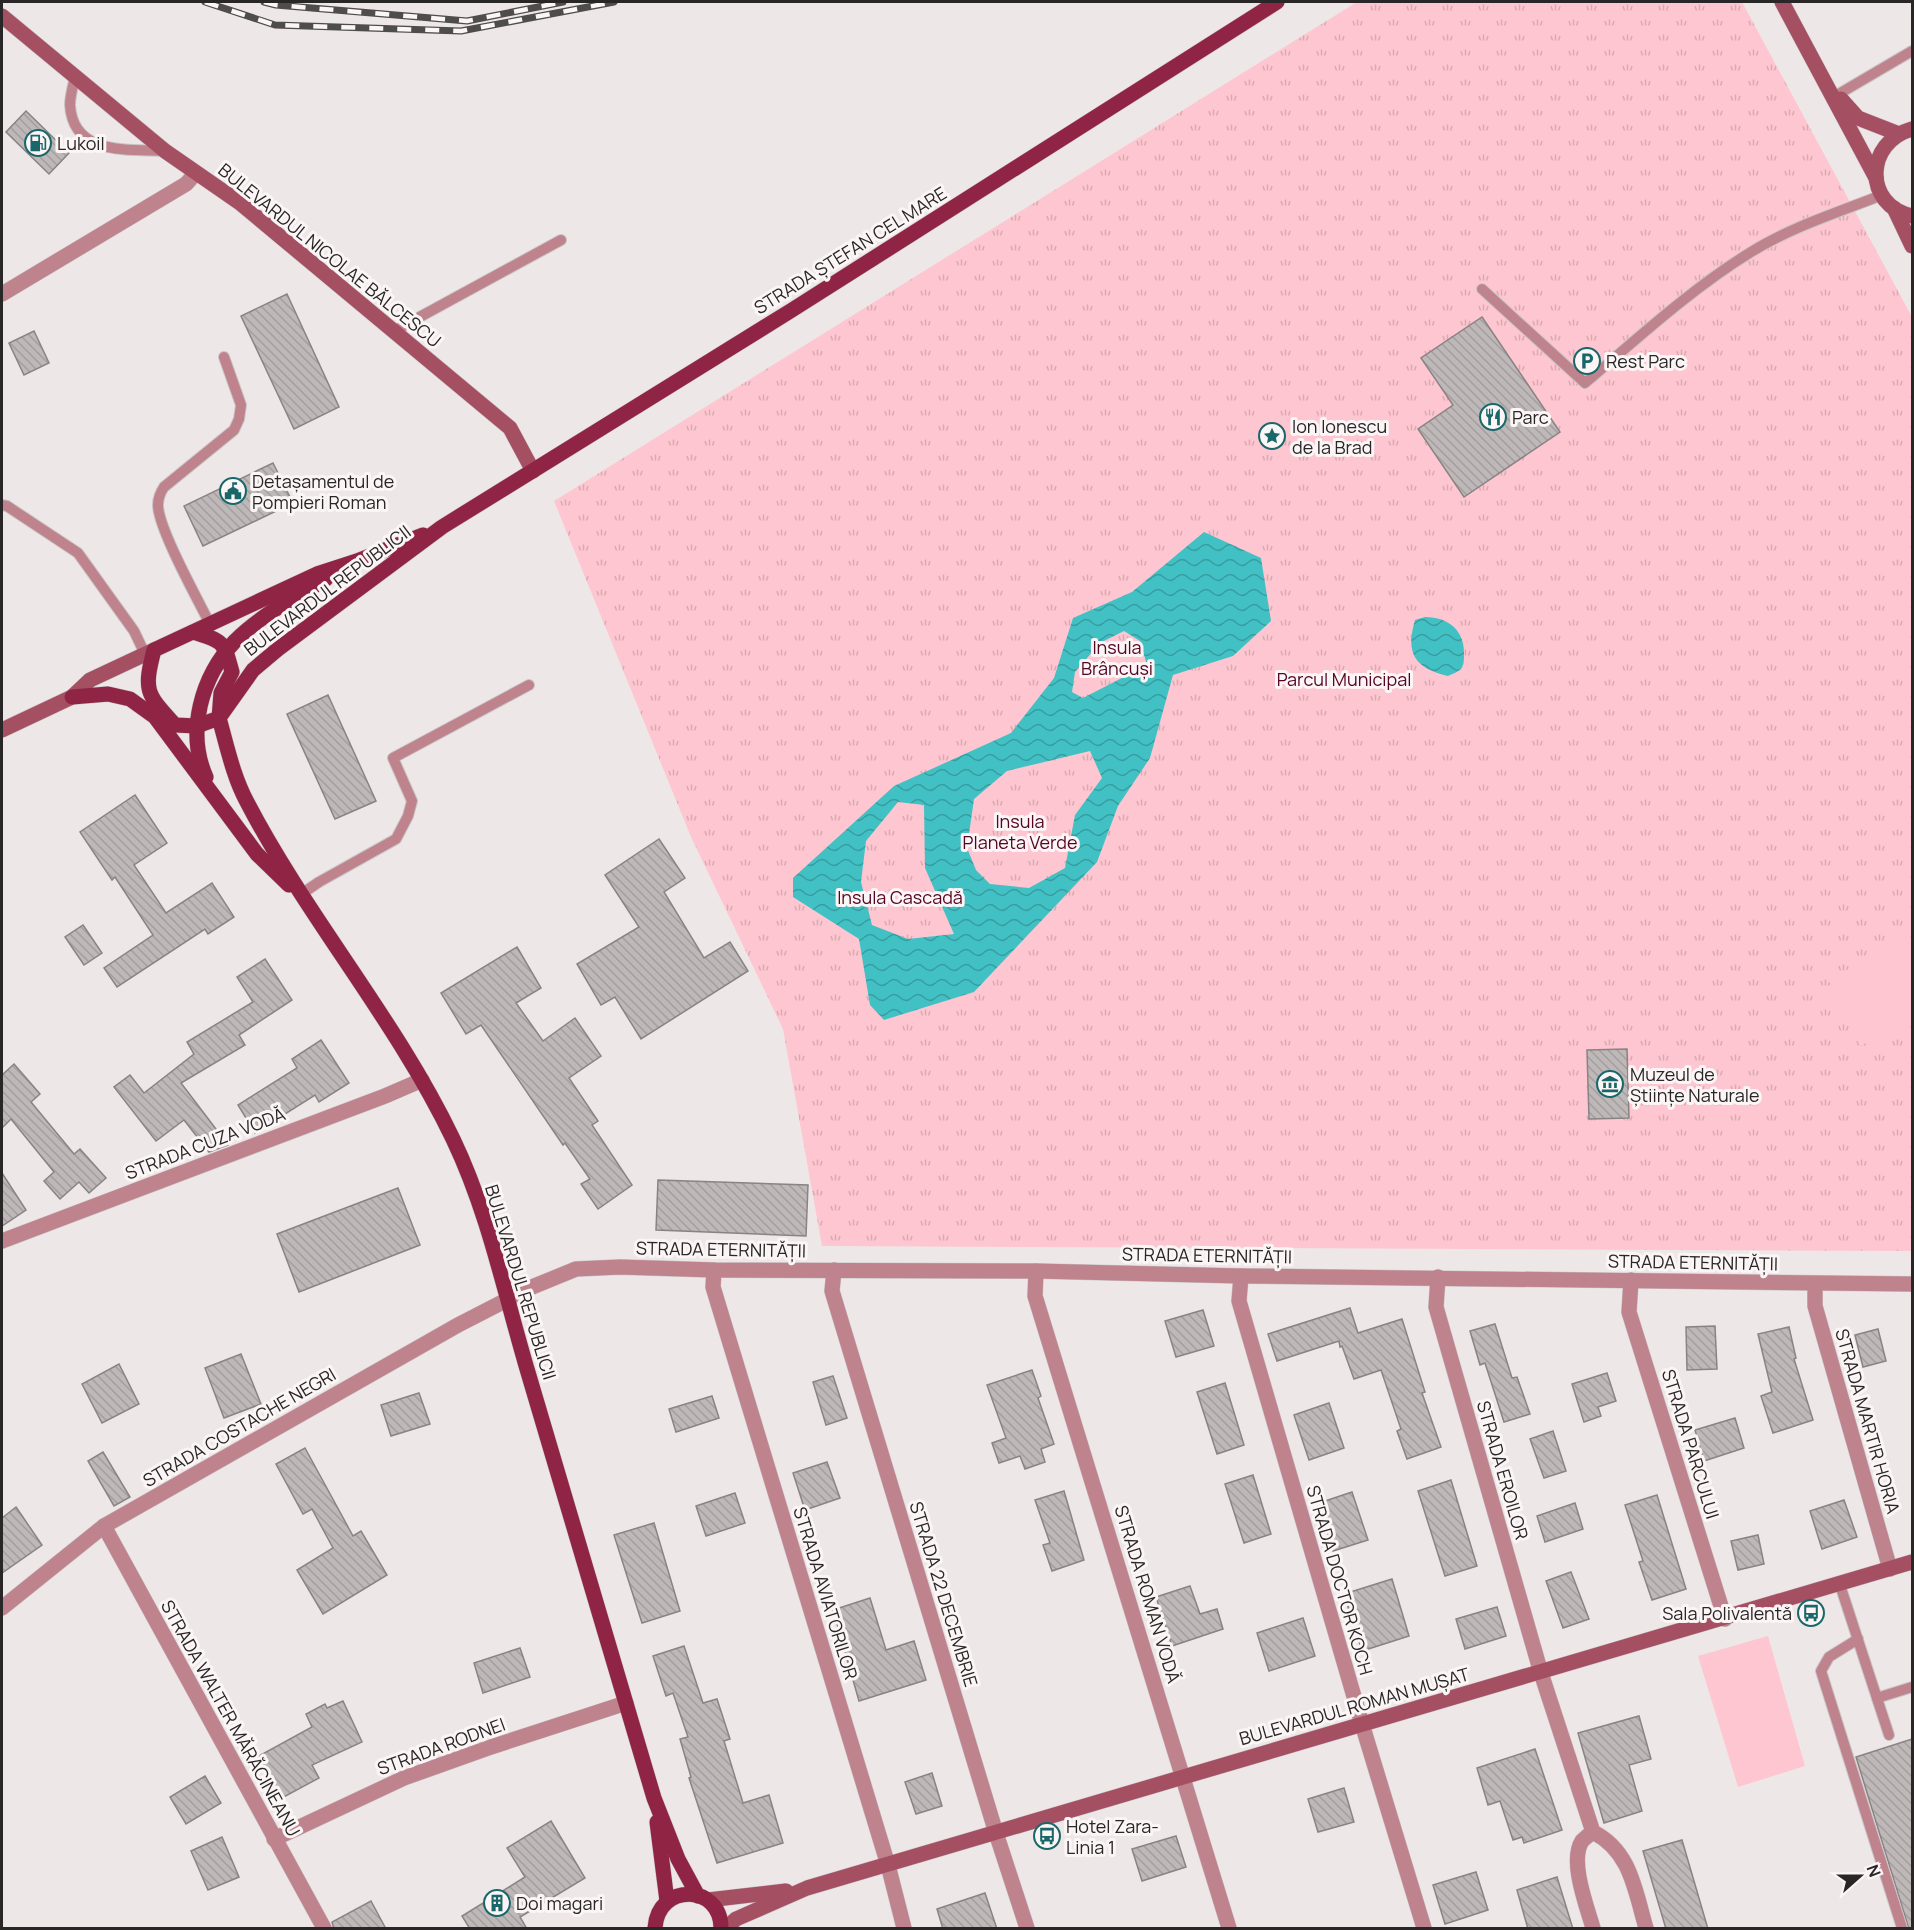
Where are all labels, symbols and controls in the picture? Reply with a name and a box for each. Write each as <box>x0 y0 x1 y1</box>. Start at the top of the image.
fuel station icon: Lukoil <box>23 128 53 158</box>
place label: Lukoil <box>57 131 105 155</box>
street label: BULEVARDUL NICOLAE BĂLCESCU <box>214 158 446 352</box>
street label: STRADA ȘTEFAN CEL MARE <box>749 181 951 319</box>
parking icon: Rest Parc <box>1572 346 1602 376</box>
place label: Rest Parc <box>1606 349 1685 373</box>
restaurant icon: Parc <box>1478 402 1508 432</box>
place label: Parc <box>1512 405 1549 429</box>
place label: Ion Ionescu de la Brad <box>1292 414 1387 459</box>
place icon: Ion Ionescu de la Brad <box>1257 421 1287 451</box>
place label: Detașamentul de Pompieri Roman <box>252 469 394 514</box>
public building icon: Detașamentul de Pompieri Roman <box>218 476 248 506</box>
street label: BULEVARDUL REPUBLICII <box>239 519 415 661</box>
park label: Insula Brâncuși <box>1081 635 1153 680</box>
park label: Parcul Municipal <box>1277 667 1411 691</box>
park label: Insula Planeta Verde <box>963 809 1077 854</box>
park label: Insula Cascadă <box>837 885 963 909</box>
place label: Muzeul de Științe Naturale <box>1630 1062 1759 1107</box>
museum icon: Muzeul de Științe Naturale <box>1595 1069 1625 1099</box>
street label: STRADA CUZA VODĂ <box>122 1101 289 1185</box>
street label: BULEVARDUL REPUBLICII <box>480 1181 562 1383</box>
street label: STRADA ETERNITĂȚII <box>636 1236 806 1262</box>
street label: STRADA ETERNITĂȚII <box>1122 1242 1292 1268</box>
street label: STRADA ETERNITĂȚII <box>1608 1249 1778 1275</box>
street label: STRADA MARTIR HORIA <box>1830 1326 1906 1517</box>
street label: STRADA COSTACHE NEGRI <box>138 1362 340 1492</box>
street label: STRADA PARCULUI <box>1657 1366 1725 1522</box>
street label: STRADA EROILOR <box>1472 1398 1534 1542</box>
street label: STRADA DOCTOR KOCH <box>1301 1482 1379 1678</box>
street label: STRADA 22 DECEMBRIE <box>904 1498 984 1690</box>
street label: STRADA ROMAN VODĂ <box>1110 1502 1187 1686</box>
street label: STRADA AVIATORILOR <box>788 1504 864 1682</box>
street label: STRADA WALTER MĂRĂCINEANU <box>156 1596 306 1840</box>
bus stop icon: Sala Polivalentă <box>1796 1598 1826 1628</box>
place label: Sala Polivalentă <box>1662 1601 1792 1625</box>
street label: BULEVARDUL ROMAN MUȘAT <box>1236 1662 1472 1750</box>
street label: STRADA RODNEI <box>374 1712 508 1780</box>
place label: Hotel Zara- Linia 1 <box>1066 1814 1159 1859</box>
bus stop icon: Hotel Zara- Linia 1 <box>1032 1821 1062 1851</box>
north arrow <box>1830 1846 1890 1906</box>
text: N <box>1862 1861 1886 1880</box>
building icon: Doi magari <box>482 1888 512 1918</box>
place label: Doi magari <box>516 1891 603 1915</box>

